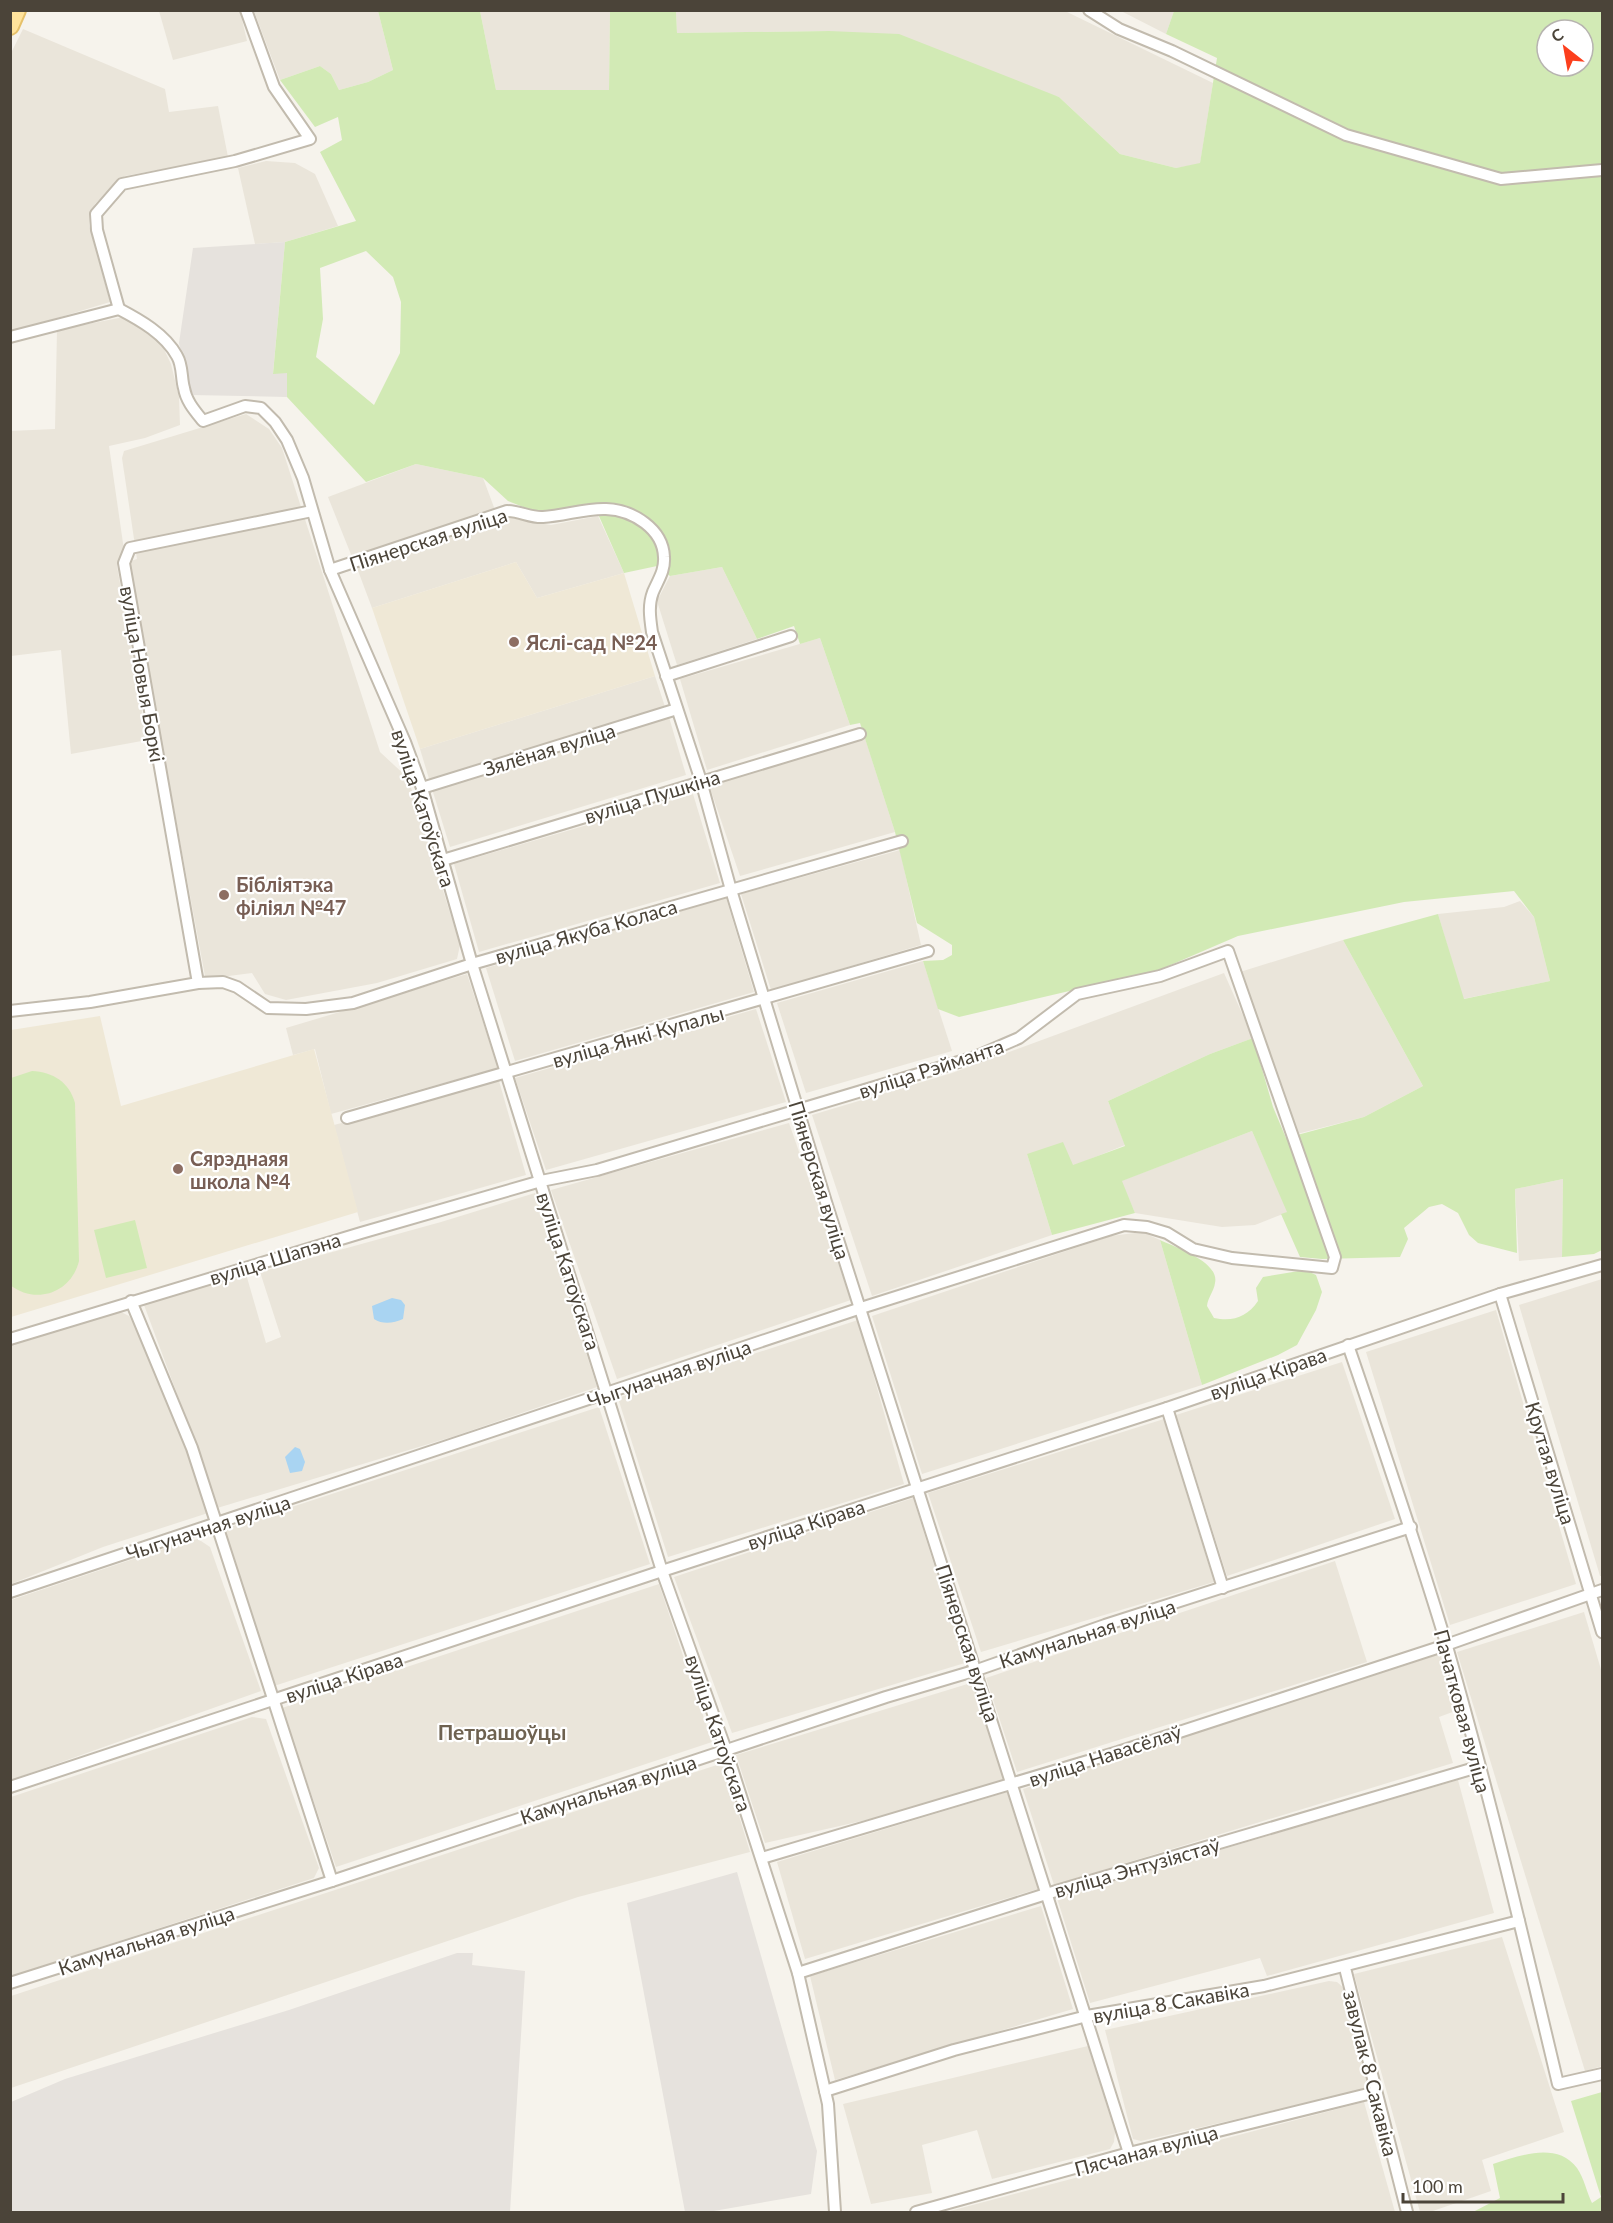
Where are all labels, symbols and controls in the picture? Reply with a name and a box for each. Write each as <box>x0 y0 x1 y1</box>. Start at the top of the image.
north arrow <box>1535 18 1595 78</box>
text: С <box>1548 24 1567 46</box>
street label: Піянерская вуліца <box>346 502 510 576</box>
street label: вуліца Новыя Боркі <box>116 584 170 764</box>
place label: Яслі-сад №24 <box>525 630 658 654</box>
marker: Яслі-сад №24 <box>507 635 521 649</box>
street label: Зялёная вуліца <box>480 718 618 780</box>
street label: вуліца Катоўскага <box>387 726 461 890</box>
street label: вуліца Пушкіна <box>581 764 723 828</box>
place label: Бібліятэка філіял №47 <box>236 872 346 919</box>
marker: Бібліятэка філіял №47 <box>217 888 231 902</box>
street label: вуліца Якуба Коласа <box>492 894 680 968</box>
street label: вуліца Янкі Купалы <box>549 1000 727 1072</box>
street label: вуліца Рэйманта <box>855 1033 1007 1103</box>
street label: Піянерская вуліца <box>784 1098 856 1262</box>
place label: Сярэднаяя школа №4 <box>190 1146 291 1193</box>
marker: Сярэднаяя школа №4 <box>171 1162 185 1176</box>
street label: вуліца Катоўскага <box>532 1189 606 1353</box>
street label: вуліца Шапэна <box>206 1227 344 1289</box>
street label: Чыгуначная вуліца <box>584 1334 754 1412</box>
street label: вуліца Кірава <box>1206 1342 1330 1404</box>
street label: Крутая вуліца <box>1521 1399 1581 1527</box>
street label: Чыгуначная вуліца <box>123 1489 293 1565</box>
street label: вуліца Кірава <box>744 1494 868 1554</box>
street label: Піянерская вуліца <box>931 1561 1005 1725</box>
street label: Камунальная вуліца <box>996 1593 1178 1673</box>
street label: Пачатковая вуліца <box>1430 1627 1496 1795</box>
street label: вуліца Кірава <box>282 1647 406 1707</box>
street label: вуліца Катоўскага <box>681 1651 757 1815</box>
district label: Петрашоўцы <box>438 1719 566 1744</box>
street label: вуліца Навасёлаў <box>1026 1719 1185 1791</box>
street label: Камунальная вуліца <box>517 1749 699 1829</box>
street label: вуліца Энтузіястаў <box>1052 1832 1223 1902</box>
street label: Камунальная вуліца <box>55 1900 237 1980</box>
street label: вуліца 8 Сакавіка <box>1091 1976 1251 2028</box>
street label: завулак 8 Сакавіка <box>1339 1987 1403 2159</box>
street label: Пясчаная вуліца <box>1071 2119 1221 2181</box>
scale bar <box>1403 2166 1564 2204</box>
text: 100 m <box>1412 2175 1463 2197</box>

